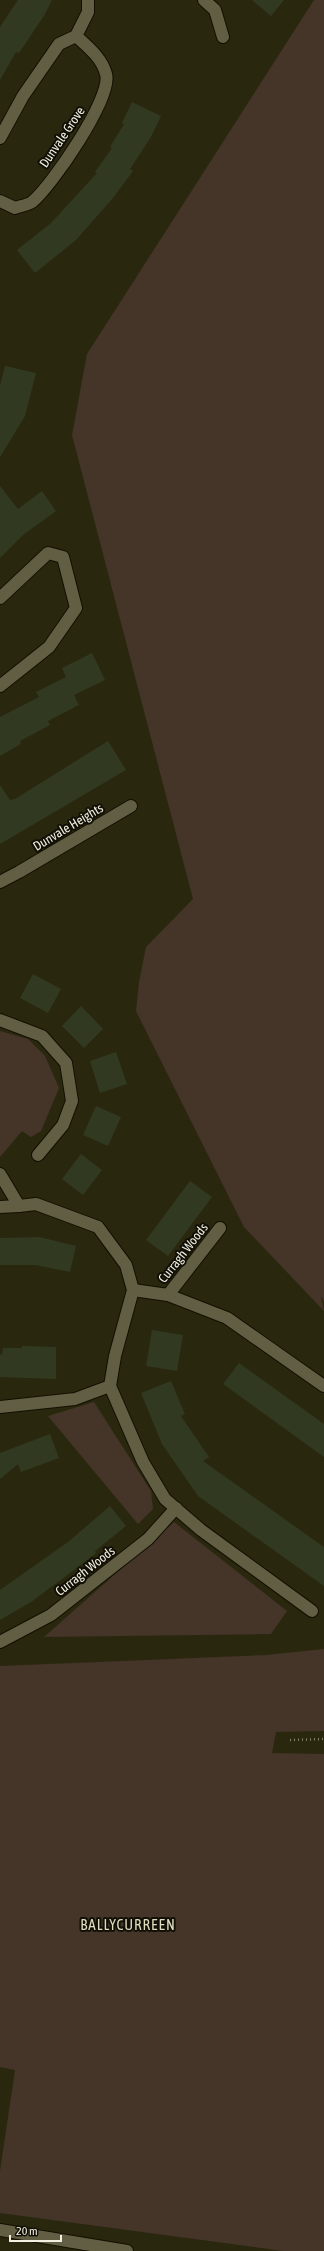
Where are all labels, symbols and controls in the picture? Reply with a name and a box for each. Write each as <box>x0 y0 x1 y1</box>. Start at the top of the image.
street label: Dunvale Grove <box>36 104 88 170</box>
street label: Dunvale Heights <box>30 800 106 854</box>
street label: Curragh Woods <box>155 1220 211 1286</box>
street label: Curragh Woods <box>52 1543 118 1599</box>
district label: BALLYCURREEN <box>80 1916 176 1933</box>
scale bar <box>10 2217 61 2243</box>
text: 20 m <box>16 2224 38 2238</box>

